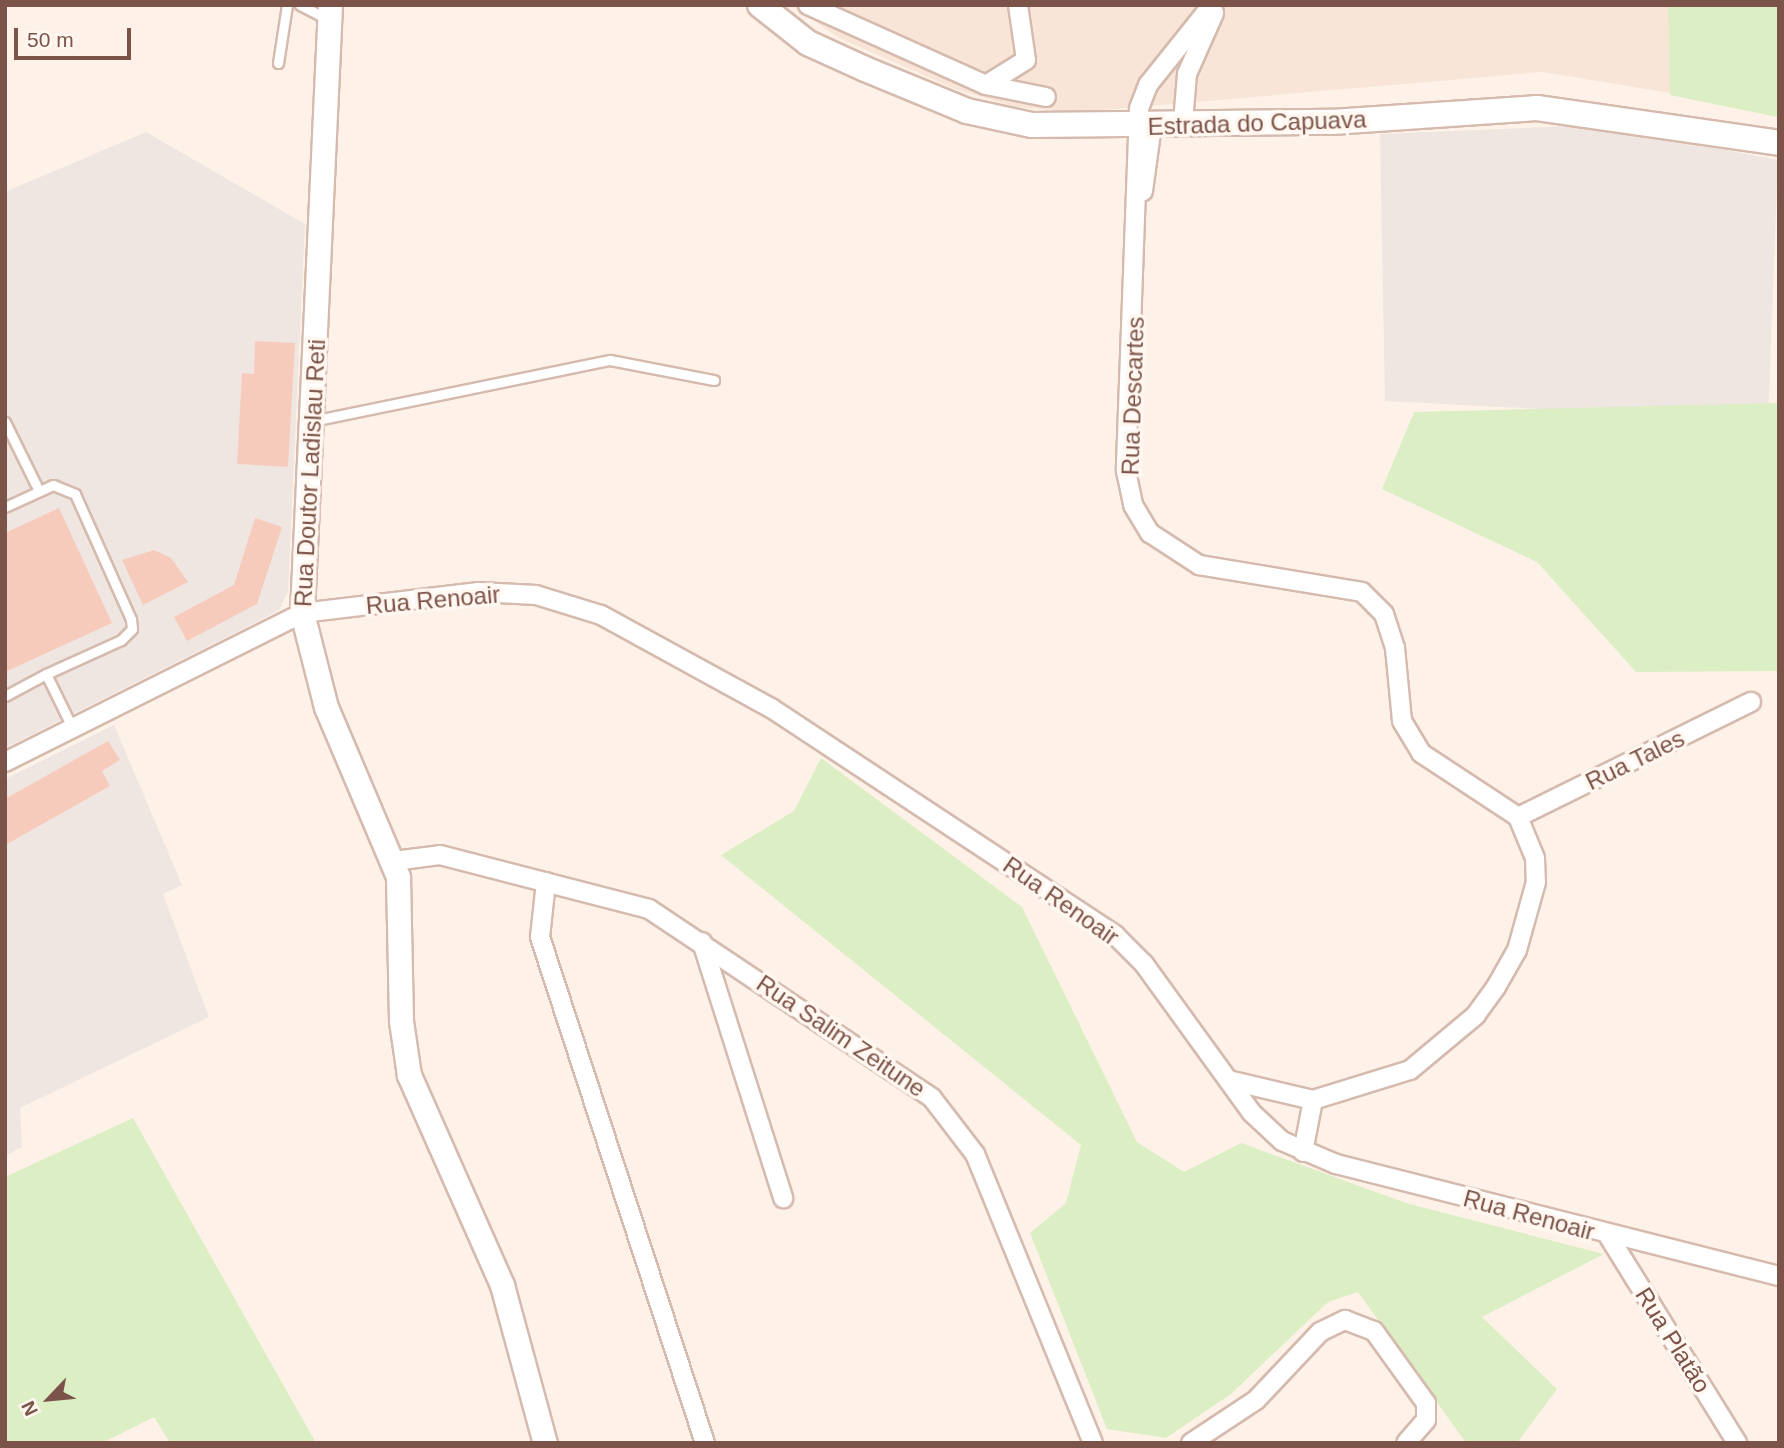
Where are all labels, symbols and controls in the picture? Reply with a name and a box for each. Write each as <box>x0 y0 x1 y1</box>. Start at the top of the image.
scale bar <box>18 14 135 58</box>
text: 50 m <box>27 28 74 51</box>
street label: Estrada do Capuava <box>1147 105 1367 141</box>
street label: Rua Descartes <box>1116 316 1150 476</box>
street label: Rua Doutor Ladislau Reti <box>289 338 331 608</box>
street label: Rua Renoair <box>365 580 501 620</box>
street label: Rua Tales <box>1581 724 1689 796</box>
street label: Rua Renoair <box>998 851 1124 951</box>
street label: Rua Salim Zeitune <box>751 969 931 1103</box>
street label: Rua Renoair <box>1460 1184 1598 1246</box>
street label: Rua Platão <box>1629 1282 1717 1398</box>
north arrow <box>14 1364 84 1434</box>
text: N <box>17 1398 42 1419</box>

